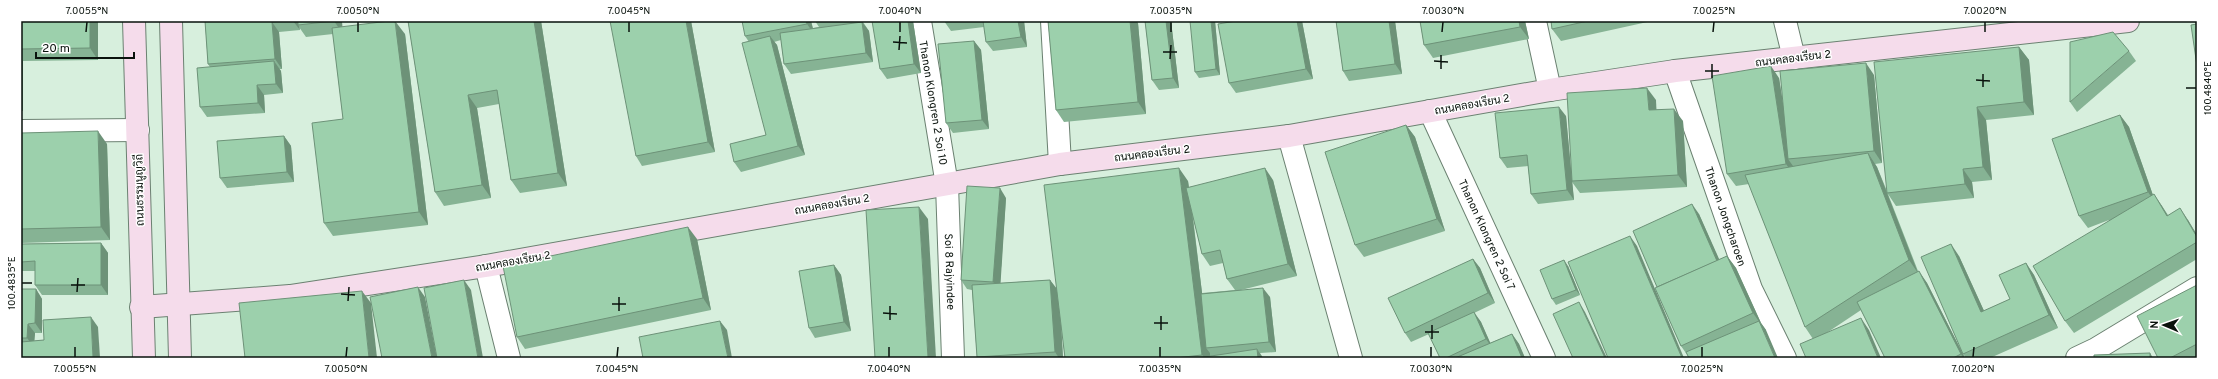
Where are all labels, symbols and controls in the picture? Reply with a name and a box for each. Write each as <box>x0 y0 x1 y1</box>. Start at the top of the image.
text: 7.0055°N <box>66 5 108 18</box>
text: 7.0050°N <box>336 5 380 18</box>
text: 7.0045°N <box>608 5 650 18</box>
text: 7.0040°N <box>878 5 922 18</box>
text: 7.0035°N <box>1150 5 1192 18</box>
text: 7.0030°N <box>1422 5 1464 18</box>
text: 7.0025°N <box>1693 5 1735 18</box>
text: 7.0020°N <box>1964 5 2006 18</box>
scale bar <box>36 34 134 60</box>
street label: Thanon Klongren 2 Soi 10 <box>915 40 950 166</box>
text: 20 m <box>42 41 70 57</box>
street label: ถนนคลองเรียน 2 <box>1754 45 1832 71</box>
text: 100.4840°E <box>2202 61 2215 115</box>
street label: ถนนคลองเรียน 2 <box>1433 90 1511 118</box>
street label: ถนนคลองเรียน 2 <box>1113 140 1191 166</box>
street label: ถนนธรรมนูญวิถี <box>130 154 148 226</box>
street label: Thanon Jongcharoen <box>1701 165 1749 269</box>
street label: Thanon Klongren 2 Soi 7 <box>1455 177 1518 293</box>
street label: ถนนคลองเรียน 2 <box>793 190 871 218</box>
street label: Soi 8 Rajyindee <box>941 233 957 310</box>
street label: ถนนคลองเรียน 2 <box>474 247 552 275</box>
text: 100.4835°E <box>6 256 19 310</box>
north arrow <box>2144 305 2184 345</box>
text: N <box>2148 320 2162 329</box>
text: 7.0055°N <box>54 363 96 376</box>
text: 7.0050°N <box>324 363 368 376</box>
text: 7.0045°N <box>596 363 638 376</box>
text: 7.0040°N <box>867 363 911 376</box>
text: 7.0035°N <box>1139 363 1181 376</box>
text: 7.0030°N <box>1410 363 1452 376</box>
text: 7.0025°N <box>1681 363 1723 376</box>
text: 7.0020°N <box>1952 363 1994 376</box>

